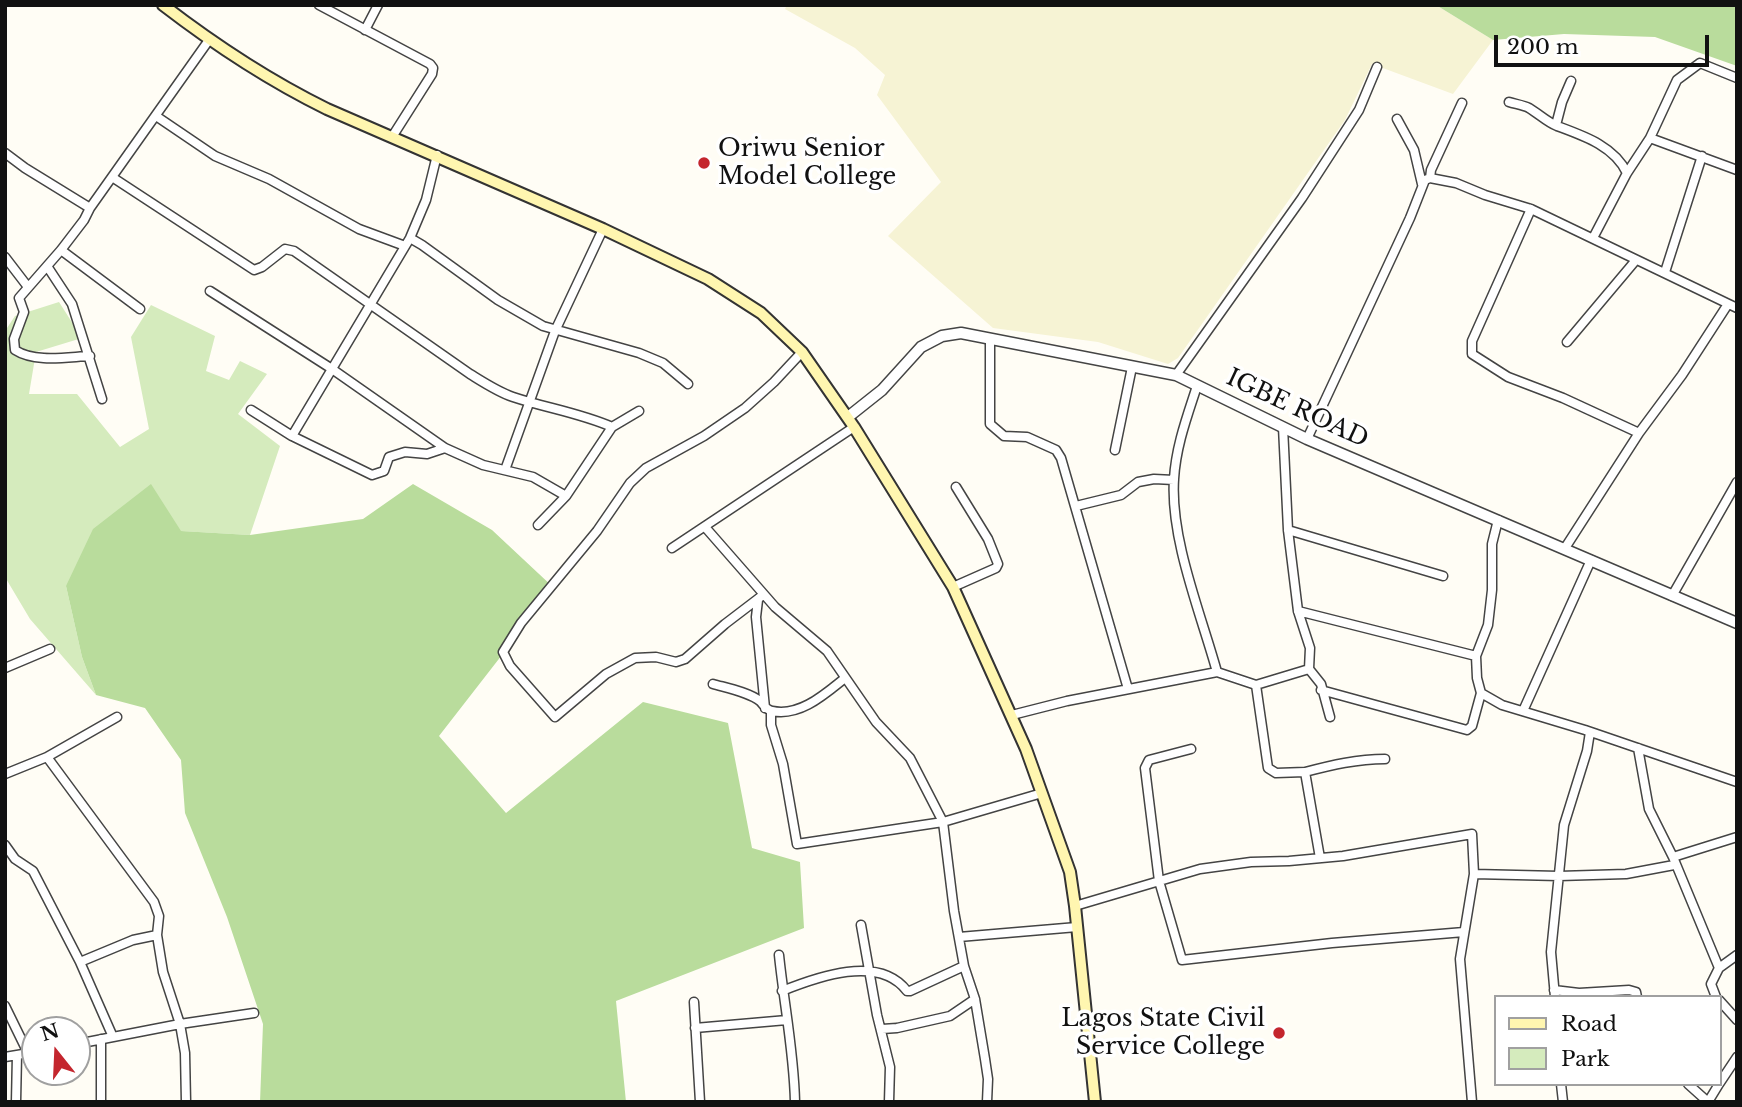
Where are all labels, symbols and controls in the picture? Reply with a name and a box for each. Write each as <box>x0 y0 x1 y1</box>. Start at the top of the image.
scale bar <box>1497 21 1712 65</box>
text: 200 m <box>1507 34 1578 60</box>
place label: Oriwu Senior Model College <box>718 135 896 191</box>
marker: Oriwu Senior Model College <box>696 155 712 171</box>
street label: IGBE ROAD <box>1221 364 1373 454</box>
legend <box>1494 995 1721 1086</box>
place label: Lagos State Civil Service College <box>1061 1005 1265 1061</box>
text: Road <box>1561 1011 1617 1037</box>
north arrow <box>21 1016 91 1086</box>
text: N <box>38 1019 62 1046</box>
marker: Lagos State Civil Service College <box>1271 1025 1287 1041</box>
text: Park <box>1561 1046 1610 1072</box>

